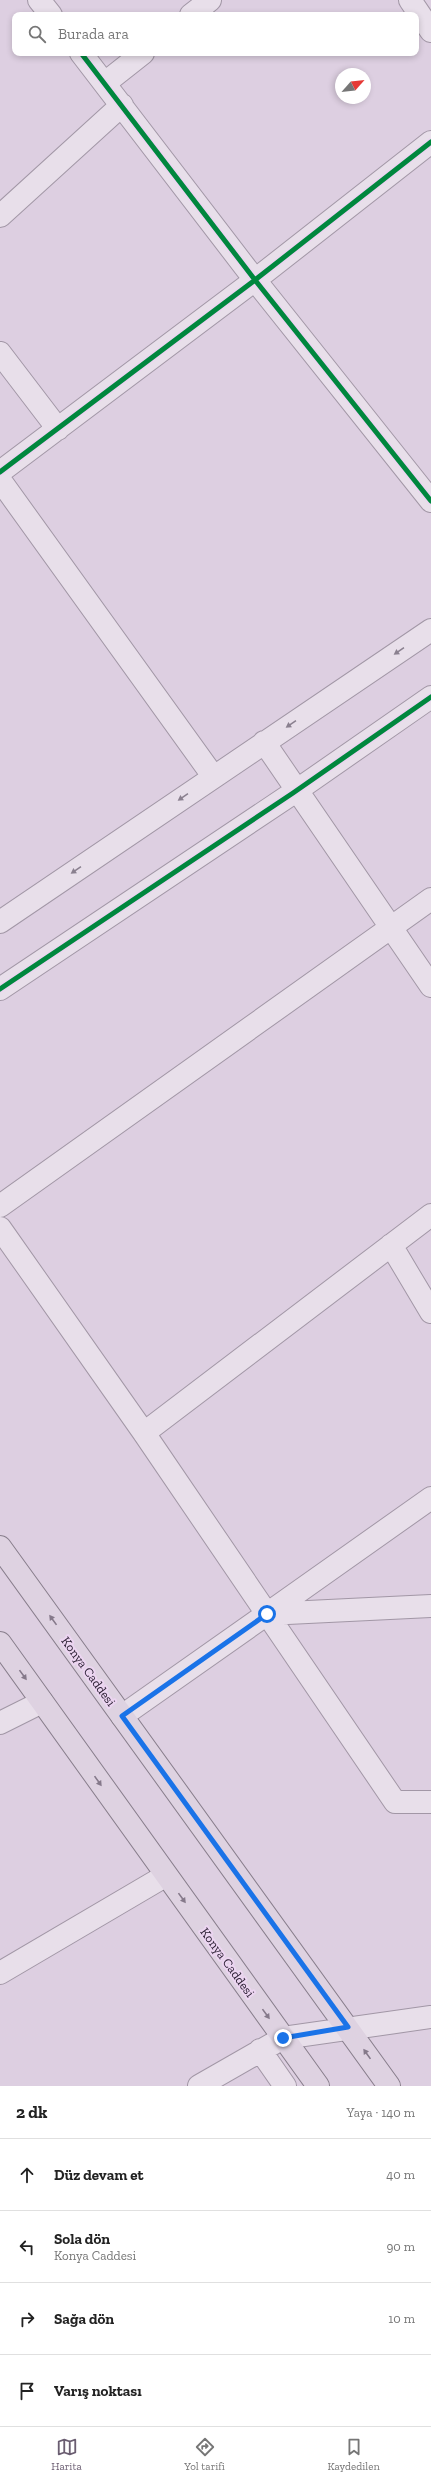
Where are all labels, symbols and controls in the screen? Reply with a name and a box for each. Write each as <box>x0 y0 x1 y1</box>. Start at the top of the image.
search box <box>12 12 419 56</box>
icon: search <box>26 23 48 45</box>
text: Burada ara <box>58 25 129 43</box>
north arrow <box>335 68 371 104</box>
one-way arrow <box>393 648 404 655</box>
one-way arrow <box>285 720 296 728</box>
one-way arrow <box>178 793 188 801</box>
one-way arrow <box>71 866 81 874</box>
route start <box>258 1605 276 1623</box>
one-way arrow <box>49 1614 57 1625</box>
street label: Konya Caddesi <box>58 1634 119 1709</box>
one-way arrow <box>19 1669 27 1680</box>
one-way arrow <box>94 1775 102 1786</box>
one-way arrow <box>177 1893 185 1903</box>
street label: Konya Caddesi <box>197 1925 258 2000</box>
one-way arrow <box>262 2009 271 2020</box>
route end <box>274 2029 292 2047</box>
one-way arrow <box>363 2049 371 2059</box>
text: 2 dk <box>16 2102 47 2122</box>
text: Yaya · 140 m <box>347 2105 415 2120</box>
icon: ahead <box>16 2164 38 2186</box>
text: Düz devam et <box>54 2166 143 2184</box>
text: 40 m <box>386 2167 415 2182</box>
text: Sola dön <box>54 2230 110 2248</box>
icon: left <box>16 2236 38 2258</box>
text: 90 m <box>386 2239 415 2254</box>
text: Konya Caddesi <box>54 2248 136 2263</box>
icon: right <box>16 2308 38 2330</box>
text: Sağa dön <box>54 2310 114 2328</box>
text: 10 m <box>388 2311 415 2326</box>
icon: arrive <box>16 2380 38 2402</box>
text: Varış noktası <box>54 2382 142 2400</box>
tab: Harita <box>51 2436 82 2473</box>
tab: Yol tarifi <box>184 2436 225 2473</box>
tab: Kaydedilen <box>327 2436 380 2473</box>

